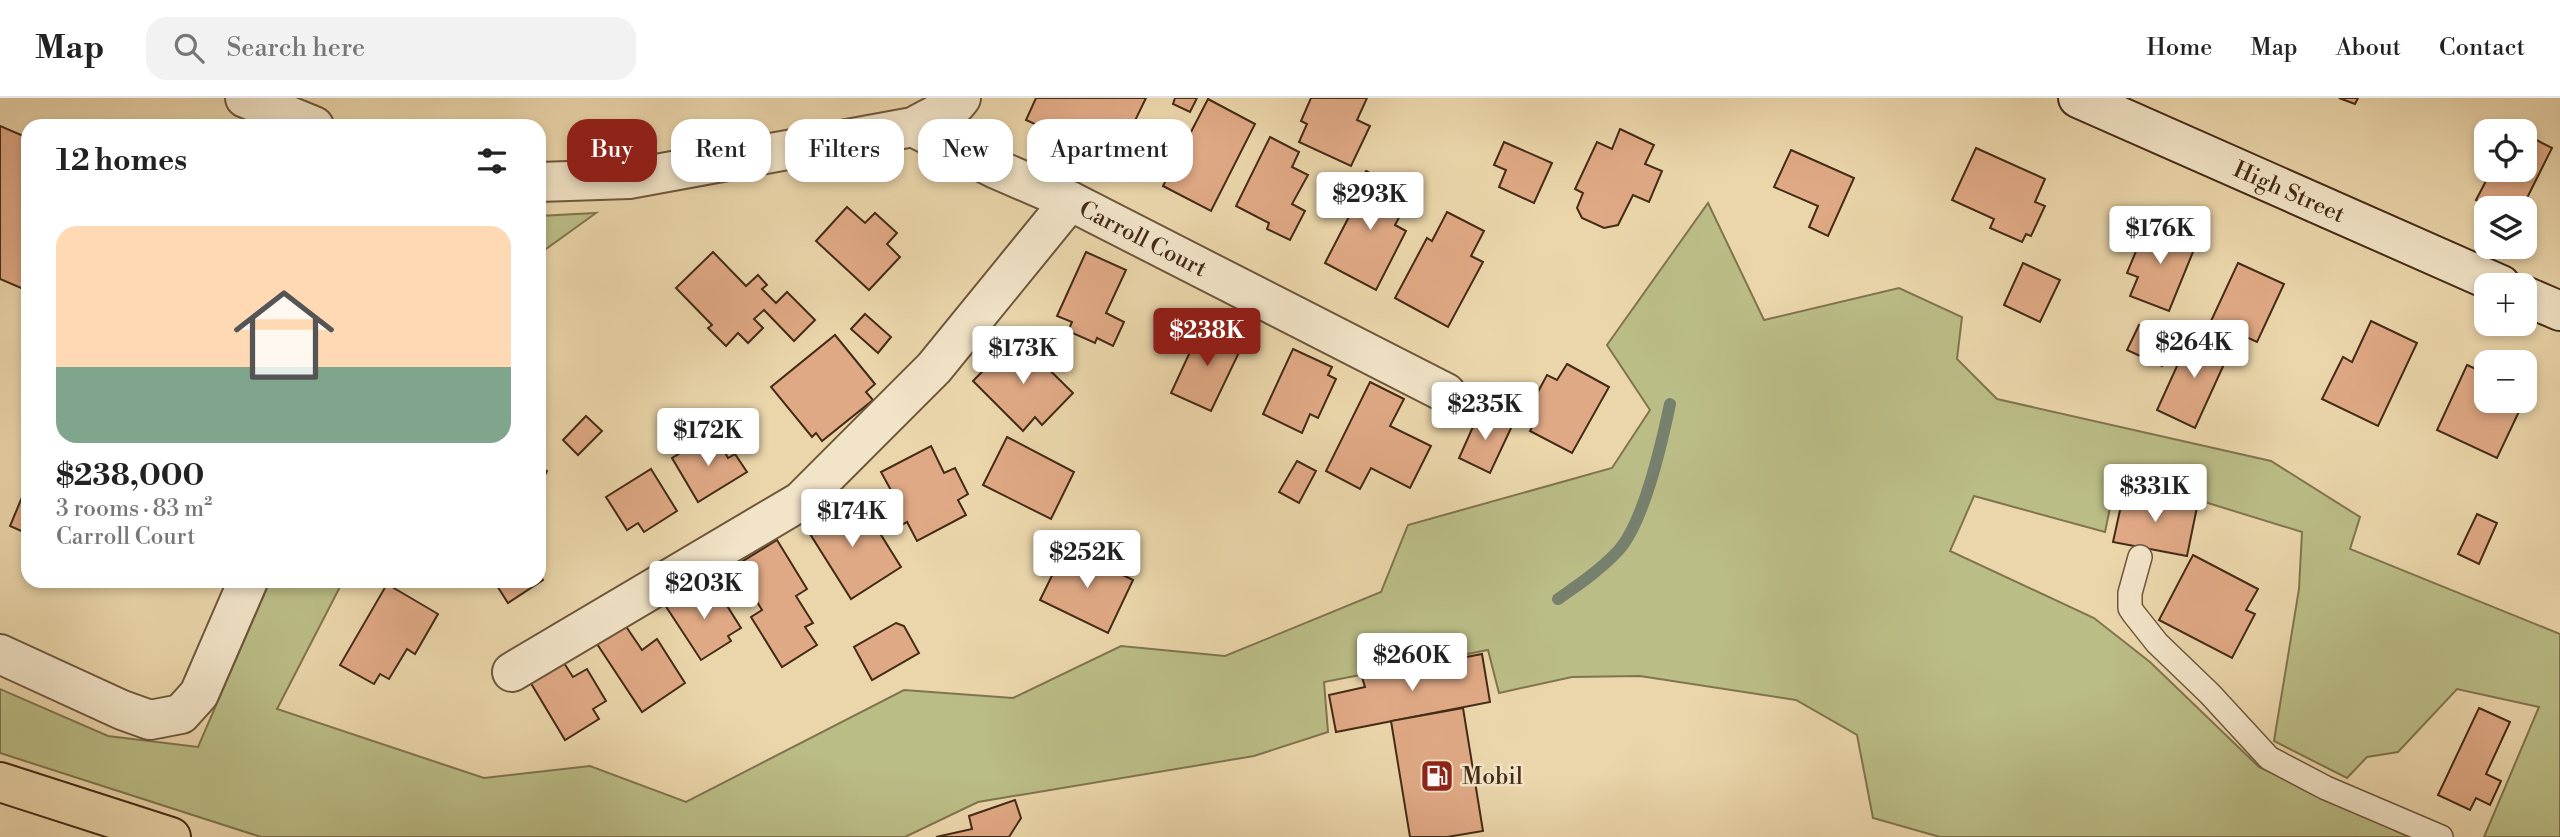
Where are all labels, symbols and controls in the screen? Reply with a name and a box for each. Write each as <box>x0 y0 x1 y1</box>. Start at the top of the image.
search box <box>146 17 636 80</box>
text: Map <box>35 28 104 69</box>
icon: search <box>170 29 208 67</box>
text: Search here <box>226 32 365 64</box>
text: Home <box>2147 33 2212 63</box>
text: Map <box>2250 33 2298 63</box>
text: About <box>2336 33 2401 63</box>
text: Contact <box>2439 33 2525 63</box>
chip: Buy <box>567 119 657 182</box>
chip: Rent <box>671 119 771 182</box>
chip: Filters <box>785 119 904 182</box>
chip: New <box>918 119 1013 182</box>
chip: Apartment <box>1027 119 1193 182</box>
map controls <box>2474 119 2537 413</box>
button: locate <box>2474 119 2537 182</box>
text: 12 homes <box>56 142 187 180</box>
icon: filters <box>473 142 511 180</box>
street label: High Street <box>2229 155 2349 229</box>
pin: $293K <box>1321 172 1419 232</box>
text: $293K <box>1332 181 1408 209</box>
street label: Carroll Court <box>1074 195 1211 284</box>
button: layers <box>2474 196 2537 259</box>
pin: $176K <box>2111 206 2209 266</box>
text: $176K <box>2125 215 2195 243</box>
icon: home <box>221 272 347 398</box>
button: + <box>2474 273 2537 336</box>
pin: $238K <box>1158 308 1256 368</box>
text: $238K <box>1169 317 1245 345</box>
pin: $264K <box>2145 320 2243 380</box>
pin: $173K <box>974 327 1072 386</box>
text: $264K <box>2155 329 2233 357</box>
text: $173K <box>988 335 1058 363</box>
button: − <box>2474 350 2537 413</box>
pin: $235K <box>1436 382 1534 442</box>
text: $235K <box>1448 391 1522 419</box>
pin: $172K <box>659 408 757 468</box>
text: $172K <box>673 417 743 445</box>
text: $238,000 <box>56 457 204 495</box>
pin: $331K <box>2106 464 2204 524</box>
text: $331K <box>2120 473 2190 501</box>
pin: $174K <box>803 490 901 549</box>
text: 3 rooms · 83 m² <box>56 495 212 523</box>
text: $174K <box>817 498 887 526</box>
text: Carroll Court <box>56 523 195 551</box>
pin: $252K <box>1038 531 1136 590</box>
text: $252K <box>1049 539 1125 567</box>
pin: $203K <box>655 561 753 621</box>
text: $203K <box>665 570 743 598</box>
pin: $260K <box>1363 634 1461 693</box>
text: $260K <box>1373 642 1451 670</box>
fuel station icon: Mobil <box>1418 757 1456 795</box>
place label: Mobil <box>1462 763 1523 791</box>

